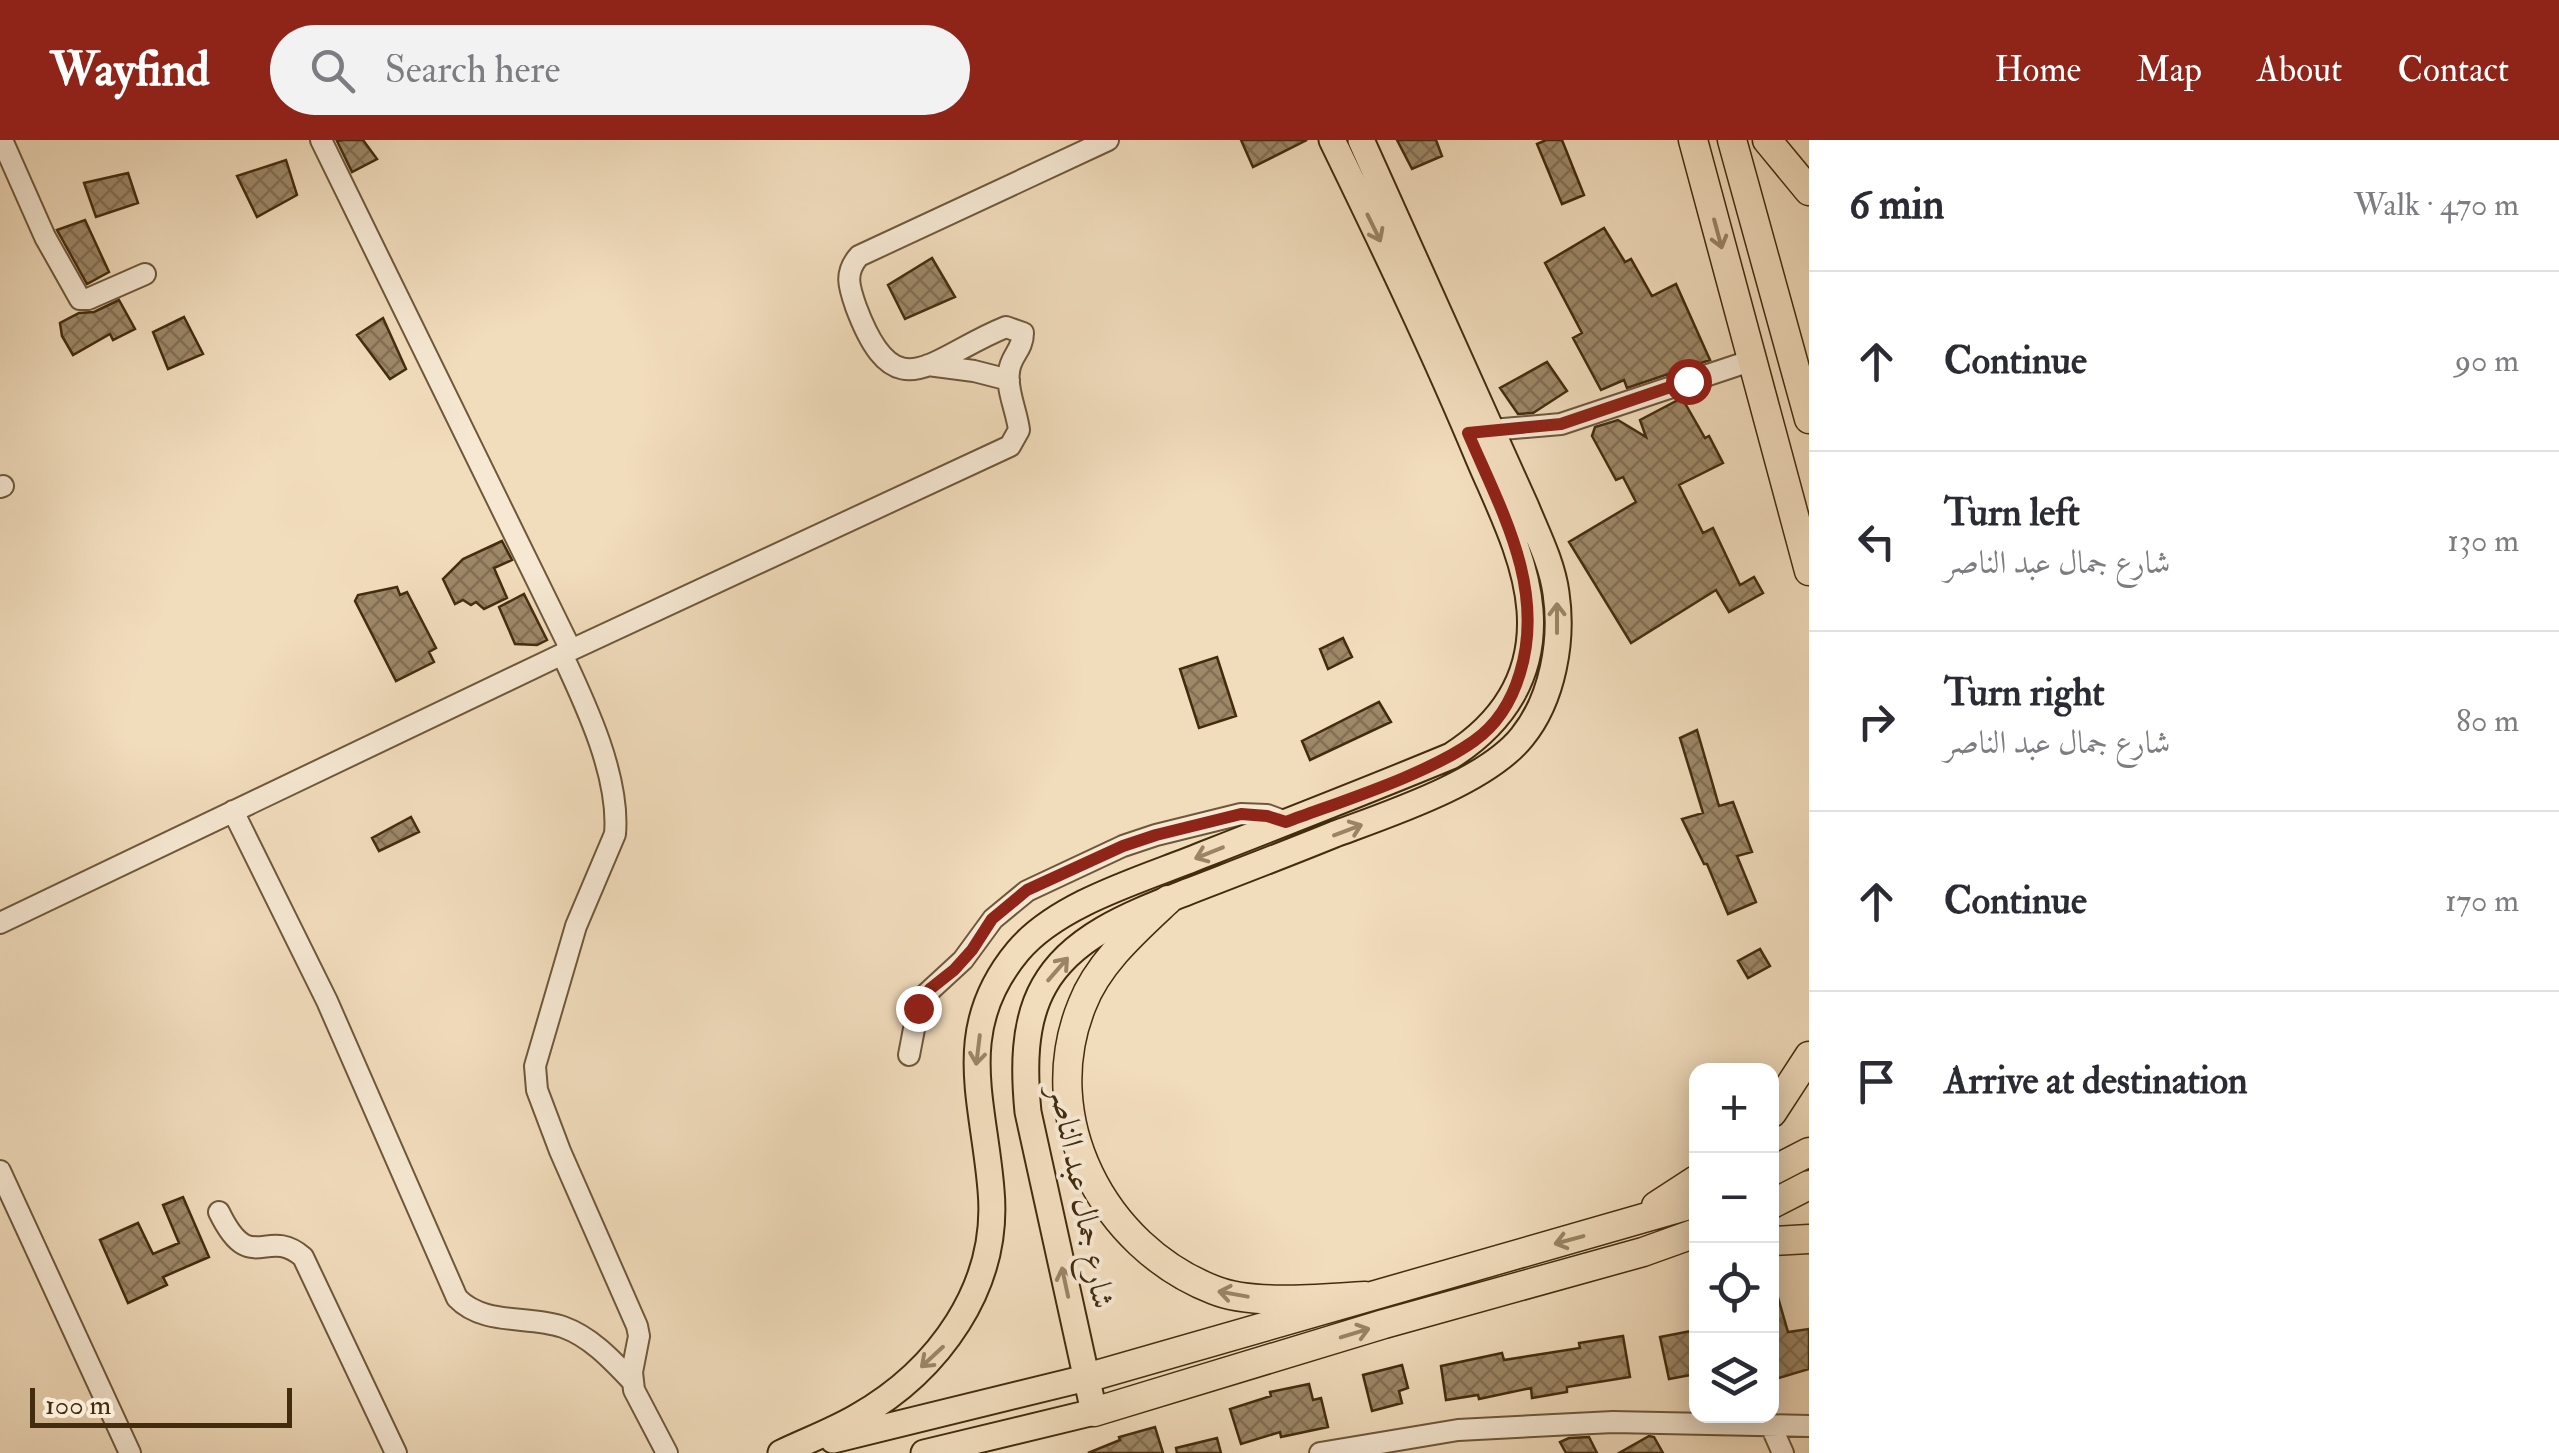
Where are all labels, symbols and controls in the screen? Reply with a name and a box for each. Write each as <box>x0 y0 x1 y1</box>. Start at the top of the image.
search box <box>270 25 970 115</box>
text: Wayfind <box>50 40 210 100</box>
icon: search <box>305 43 360 98</box>
text: Search here <box>385 46 560 94</box>
text: Home <box>1994 48 2081 92</box>
text: Map <box>2136 48 2202 92</box>
text: About <box>2257 48 2342 92</box>
text: Contact <box>2397 48 2509 92</box>
text: 6 min <box>1849 179 1944 231</box>
text: Walk · 470 m <box>2354 185 2519 225</box>
one-way arrow <box>1366 212 1385 242</box>
one-way arrow <box>1709 218 1728 249</box>
icon: ahead <box>1849 334 1904 389</box>
text: Continue <box>1944 337 2087 385</box>
text: 90 m <box>2455 341 2519 381</box>
route start <box>1666 359 1712 405</box>
text: Turn left <box>1944 489 2080 537</box>
icon: left <box>1849 514 1904 569</box>
text: 130 m <box>2447 521 2519 561</box>
text: شارع جمال عبد الناصر <box>1944 543 2170 583</box>
one-way arrow <box>1548 603 1566 636</box>
text: Turn right <box>1944 669 2105 717</box>
icon: right <box>1849 694 1904 749</box>
text: 80 m <box>2456 701 2519 741</box>
text: شارع جمال عبد الناصر <box>1944 723 2170 763</box>
one-way arrow <box>1332 819 1362 837</box>
one-way arrow <box>1194 845 1225 863</box>
icon: ahead <box>1849 874 1904 929</box>
text: Continue <box>1944 877 2087 925</box>
text: 170 m <box>2445 881 2519 921</box>
one-way arrow <box>1046 957 1069 982</box>
route end <box>896 986 942 1032</box>
one-way arrow <box>968 1033 986 1065</box>
icon: arrive <box>1849 1054 1904 1109</box>
text: Arrive at destination <box>1944 1057 2248 1105</box>
map controls <box>1689 1063 1779 1423</box>
button: + <box>1689 1063 1779 1153</box>
street label: شارع جمال عبد الناصر <box>1034 1079 1123 1313</box>
button: − <box>1689 1153 1779 1243</box>
one-way arrow <box>1554 1231 1585 1250</box>
button: locate <box>1689 1243 1779 1333</box>
one-way arrow <box>1055 1267 1073 1299</box>
one-way arrow <box>1217 1284 1250 1303</box>
one-way arrow <box>1339 1323 1370 1341</box>
button: layers <box>1689 1333 1779 1423</box>
one-way arrow <box>920 1345 944 1369</box>
scale bar <box>30 1383 292 1428</box>
text: 100 m <box>45 1388 111 1423</box>

